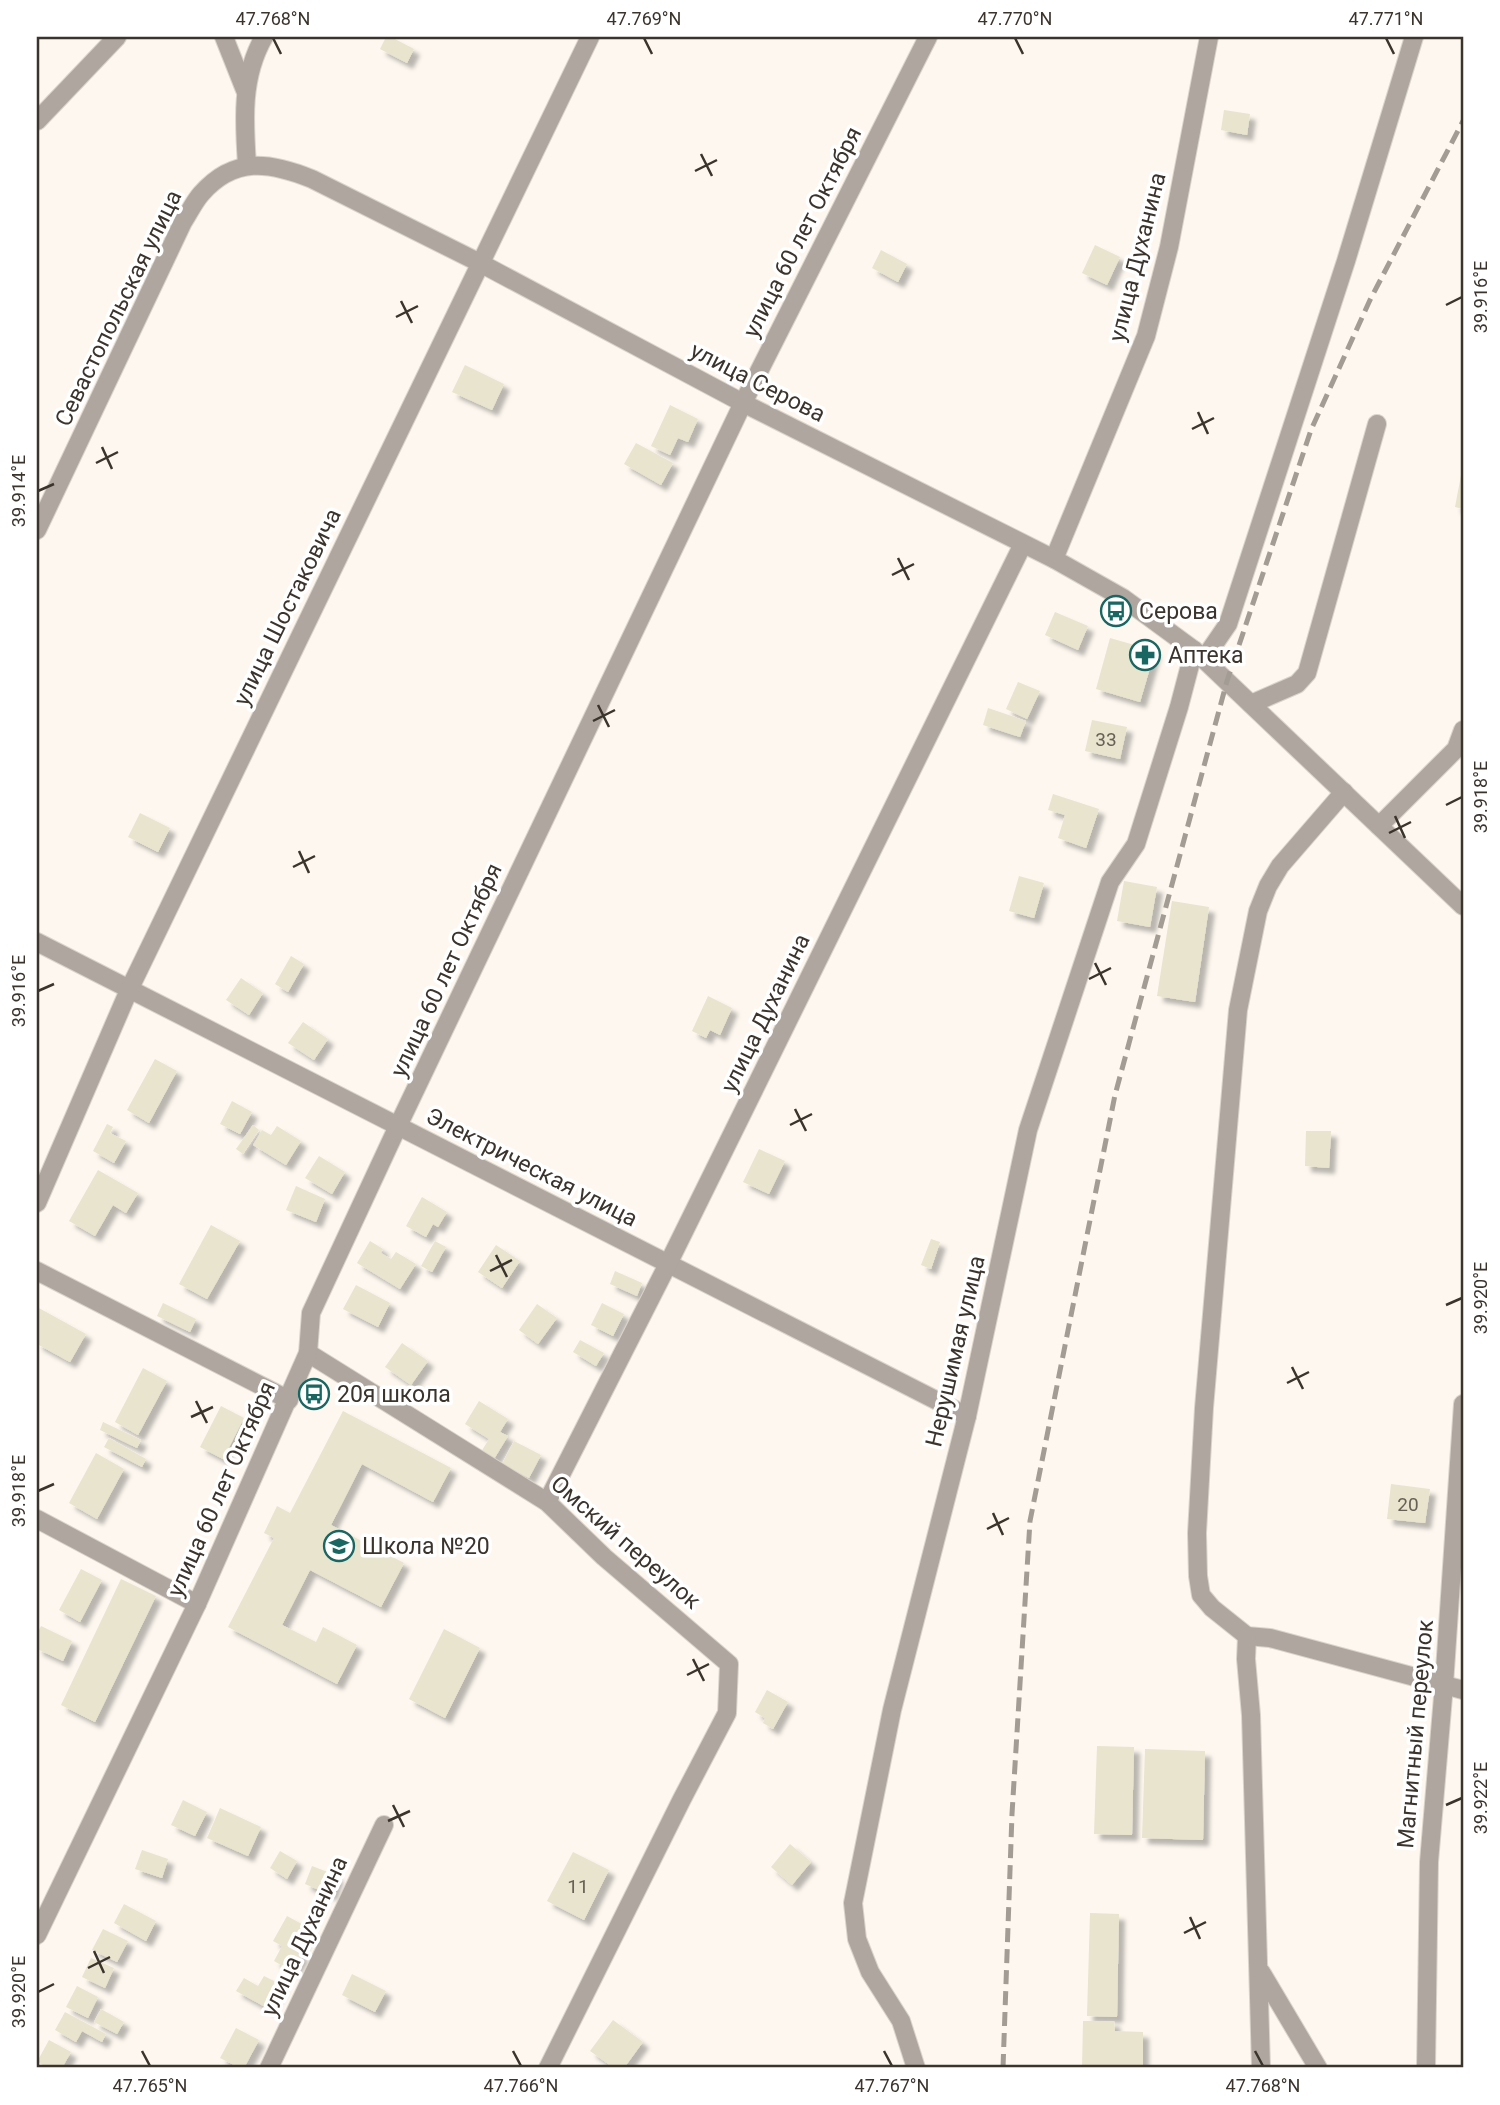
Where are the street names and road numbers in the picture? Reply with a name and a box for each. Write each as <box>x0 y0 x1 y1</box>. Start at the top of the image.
street label: улица 60 лет Октября <box>738 122 867 342</box>
street label: улица Духанина <box>1103 170 1172 344</box>
street label: Севастопольская улица <box>50 186 187 431</box>
street label: улица Серова <box>686 337 830 428</box>
street label: улица Шостаковича <box>228 504 347 710</box>
street label: улица 60 лет Октября <box>385 859 508 1081</box>
street label: улица Духанина <box>715 929 816 1097</box>
street label: Электрическая улица <box>422 1102 642 1232</box>
street label: Нерушимая улица <box>920 1253 991 1449</box>
street label: улица 60 лет Октября <box>162 1377 281 1601</box>
street label: Омский переулок <box>545 1470 706 1615</box>
street label: Магнитный переулок <box>1392 1618 1439 1850</box>
street label: улица Духанина <box>256 1852 353 2020</box>

